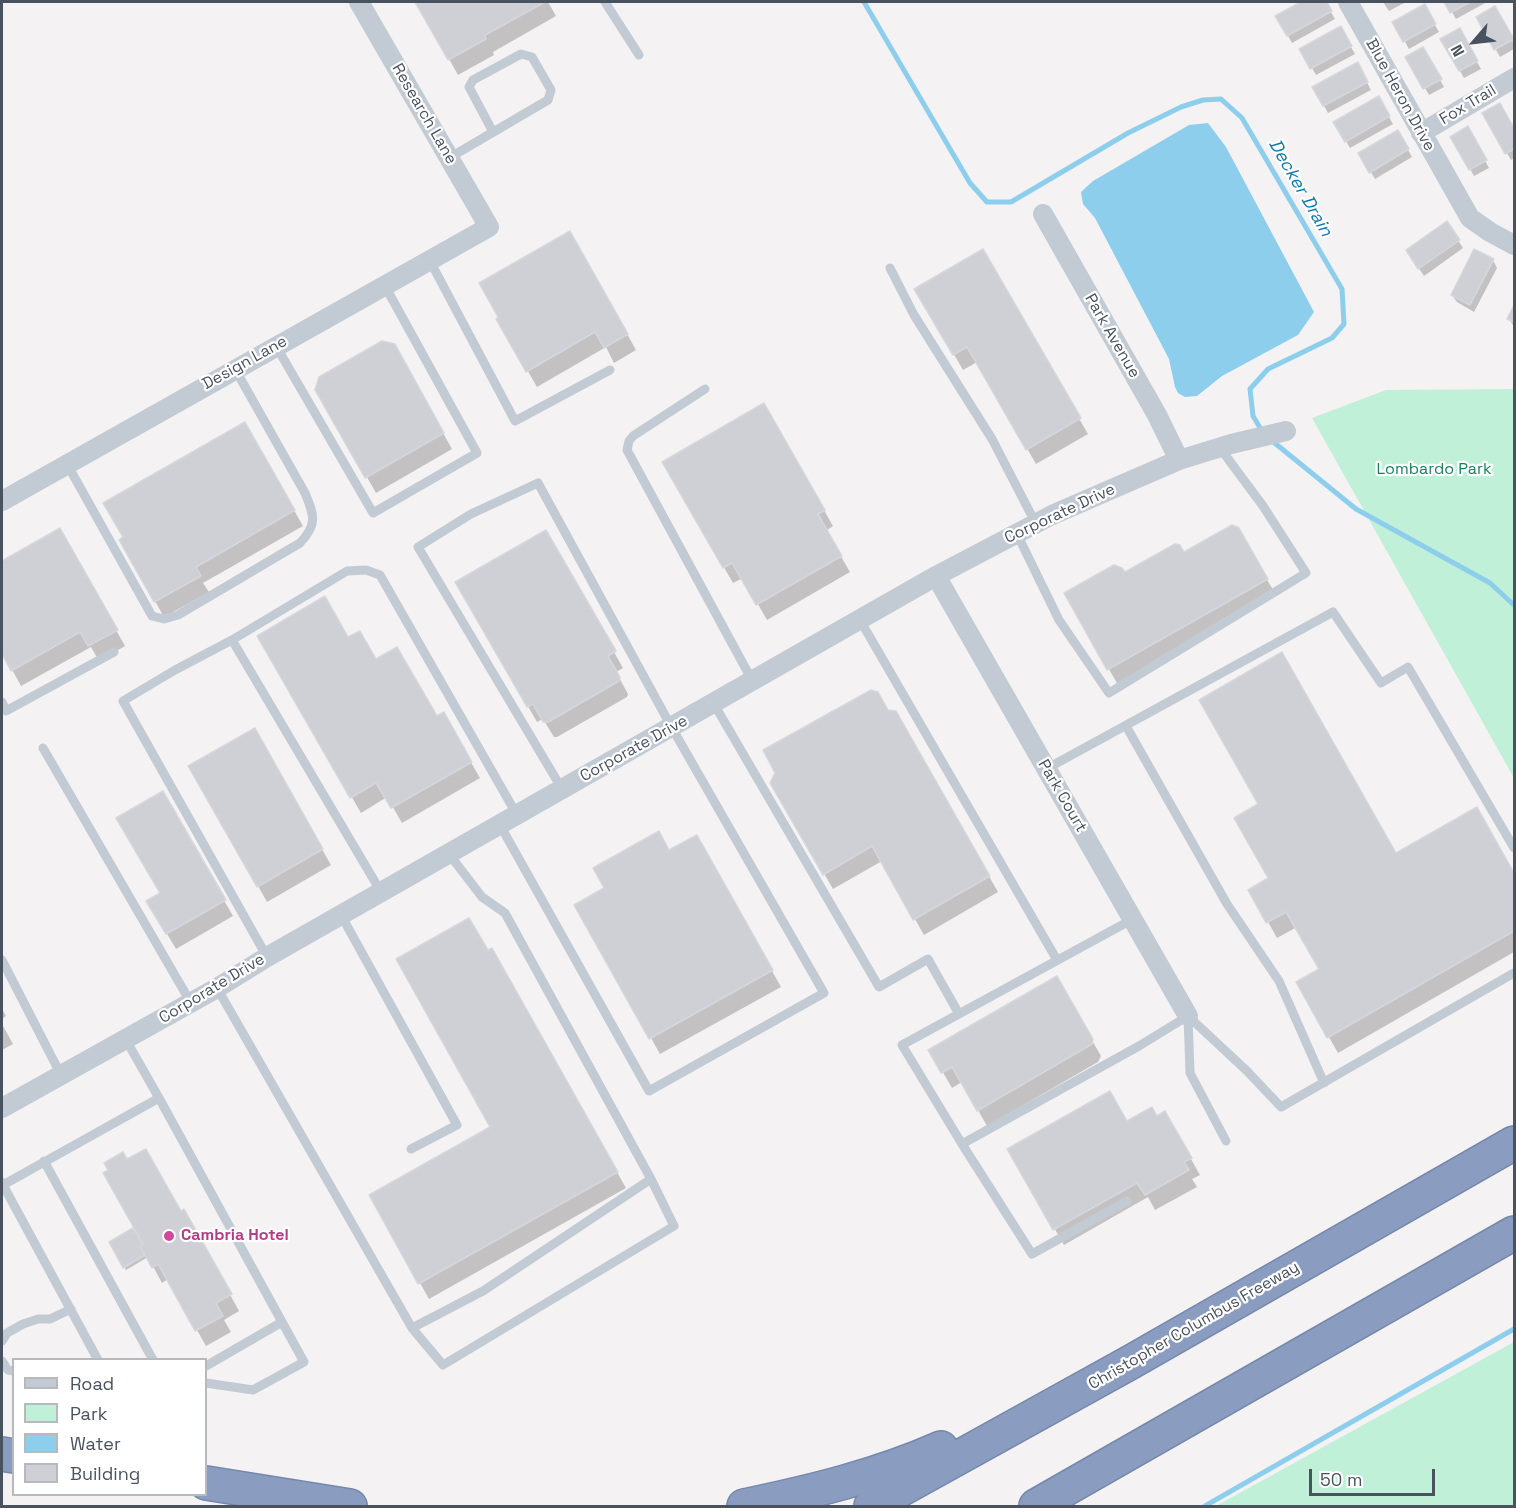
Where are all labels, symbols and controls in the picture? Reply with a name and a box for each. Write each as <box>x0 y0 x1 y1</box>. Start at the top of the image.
north arrow <box>1444 12 1504 72</box>
street label: Blue Heron Drive <box>1361 35 1439 155</box>
text: N <box>1446 41 1469 60</box>
street label: Research Lane <box>387 60 461 168</box>
street label: Fox Trail <box>1436 81 1500 129</box>
water label: Decker Drain <box>1263 135 1337 241</box>
street label: Park Avenue <box>1080 291 1144 381</box>
street label: Design Lane <box>199 332 291 394</box>
park label: Lombardo Park <box>1376 460 1492 480</box>
street label: Corporate Drive <box>1002 480 1118 548</box>
street label: Corporate Drive <box>577 712 691 786</box>
street label: Park Court <box>1034 756 1090 836</box>
street label: Corporate Drive <box>156 950 268 1028</box>
place label: Cambria Hotel <box>181 1226 289 1246</box>
marker: Cambria Hotel <box>162 1229 176 1243</box>
street label: Christopher Columbus Freeway <box>1085 1258 1303 1394</box>
legend <box>12 1358 207 1496</box>
text: Road <box>70 1372 114 1395</box>
text: Park <box>70 1402 107 1425</box>
text: Water <box>70 1432 121 1455</box>
scale bar <box>1312 1457 1438 1495</box>
text: Building <box>70 1462 140 1485</box>
text: 50 m <box>1320 1468 1362 1491</box>

